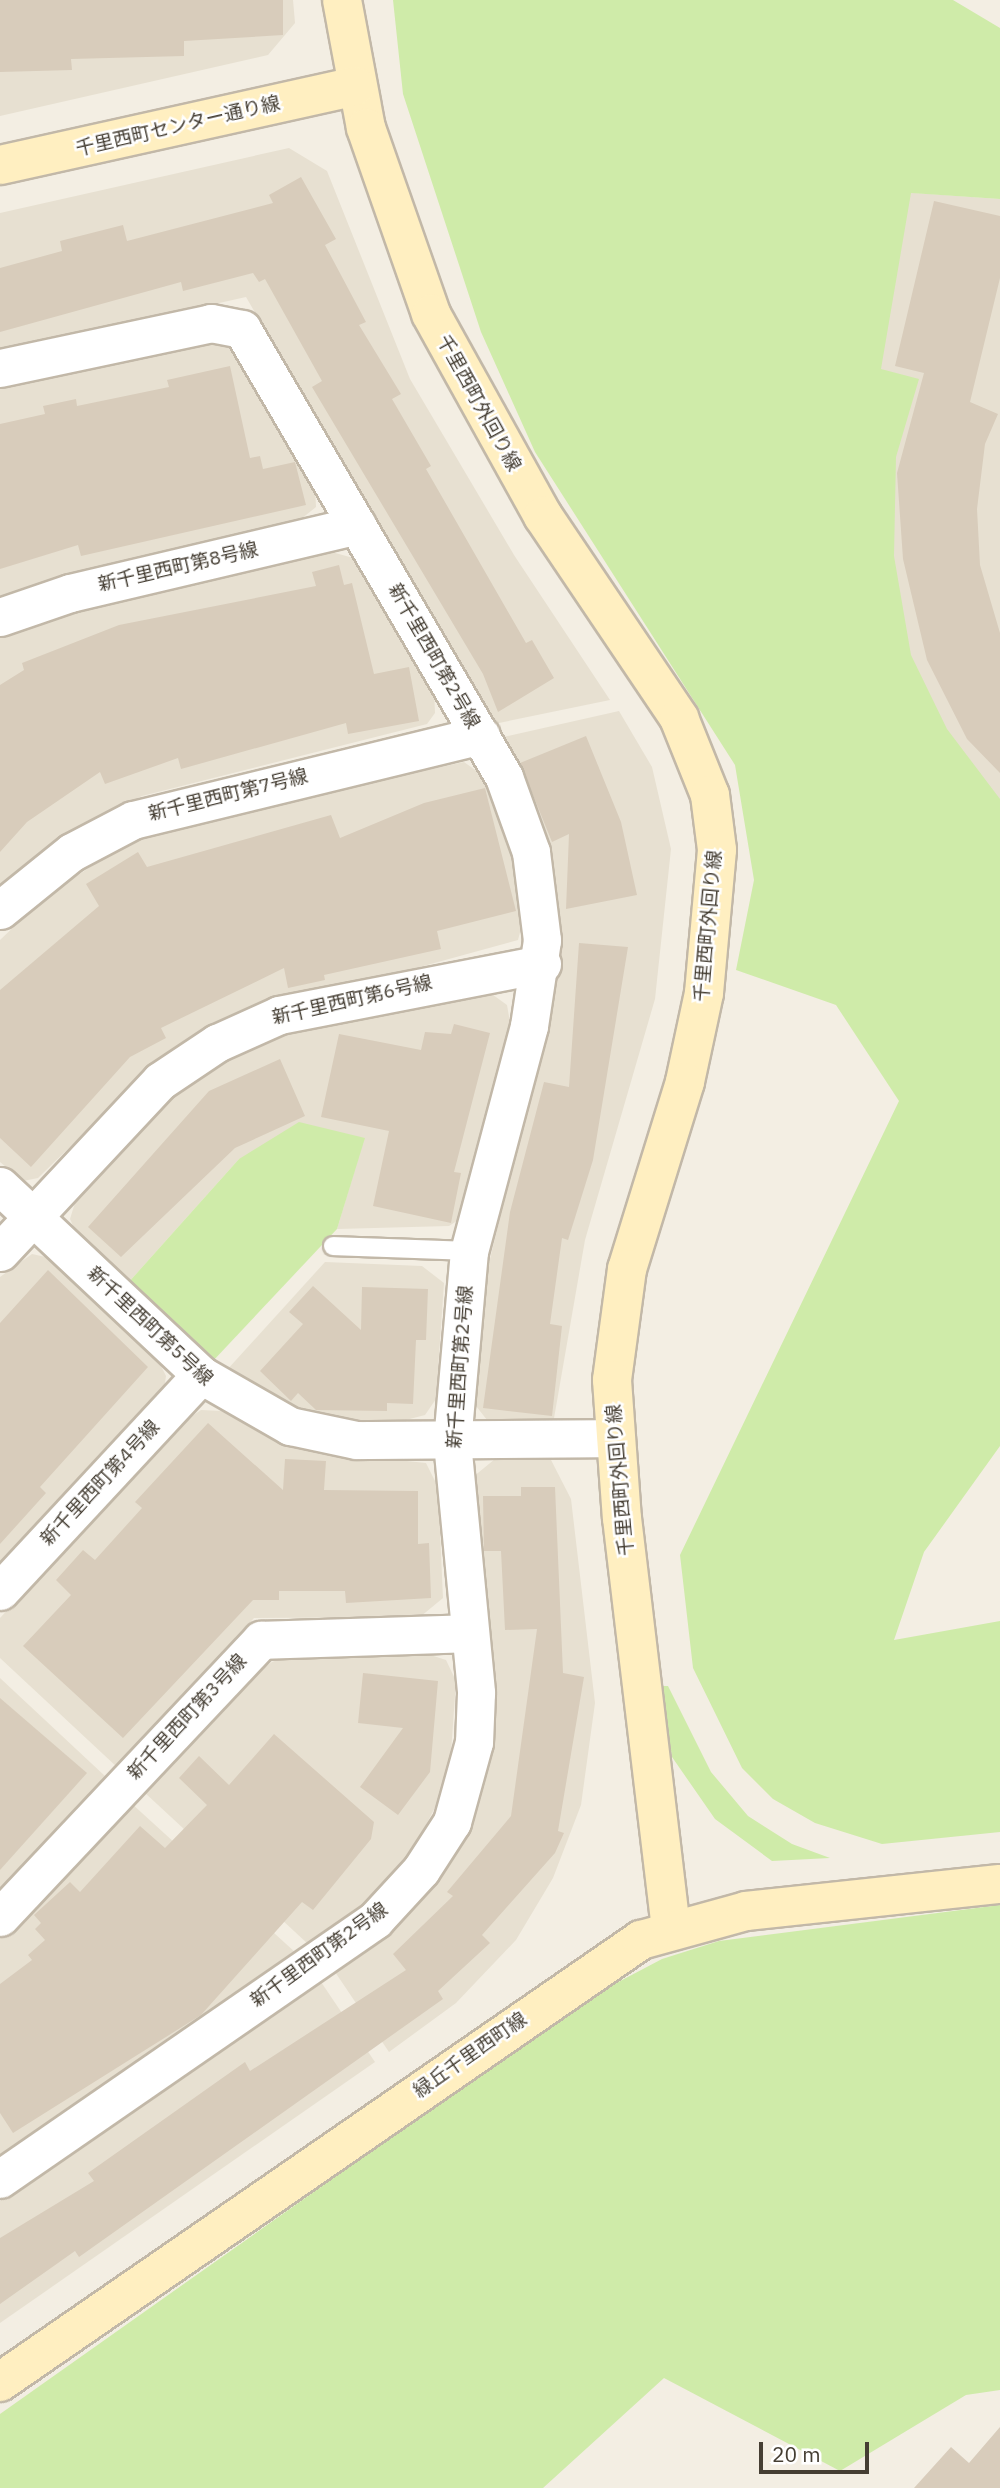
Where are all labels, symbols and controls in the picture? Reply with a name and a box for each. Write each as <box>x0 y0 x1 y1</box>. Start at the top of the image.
street label: 千里西町センター通り線 <box>74 91 282 161</box>
street label: 千里西町外回り線 <box>432 331 526 475</box>
street label: 新千里西町第8号線 <box>96 538 260 596</box>
street label: 新千里西町第2号線 <box>383 580 485 732</box>
street label: 新千里西町第7号線 <box>146 764 310 826</box>
street label: 千里西町外回り線 <box>690 849 726 1003</box>
street label: 新千里西町第6号線 <box>270 971 434 1029</box>
street label: 新千里西町第5号線 <box>82 1262 218 1390</box>
street label: 新千里西町第2号線 <box>443 1285 477 1449</box>
street label: 千里西町外回り線 <box>602 1403 638 1557</box>
street label: 新千里西町第4号線 <box>36 1415 164 1551</box>
street label: 新千里西町第3号線 <box>123 1649 251 1785</box>
street label: 新千里西町第2号線 <box>246 1898 392 2012</box>
street label: 緑丘千里西町線 <box>409 2008 531 2102</box>
scale bar <box>762 2428 872 2472</box>
text: 20 m <box>772 2440 821 2468</box>

